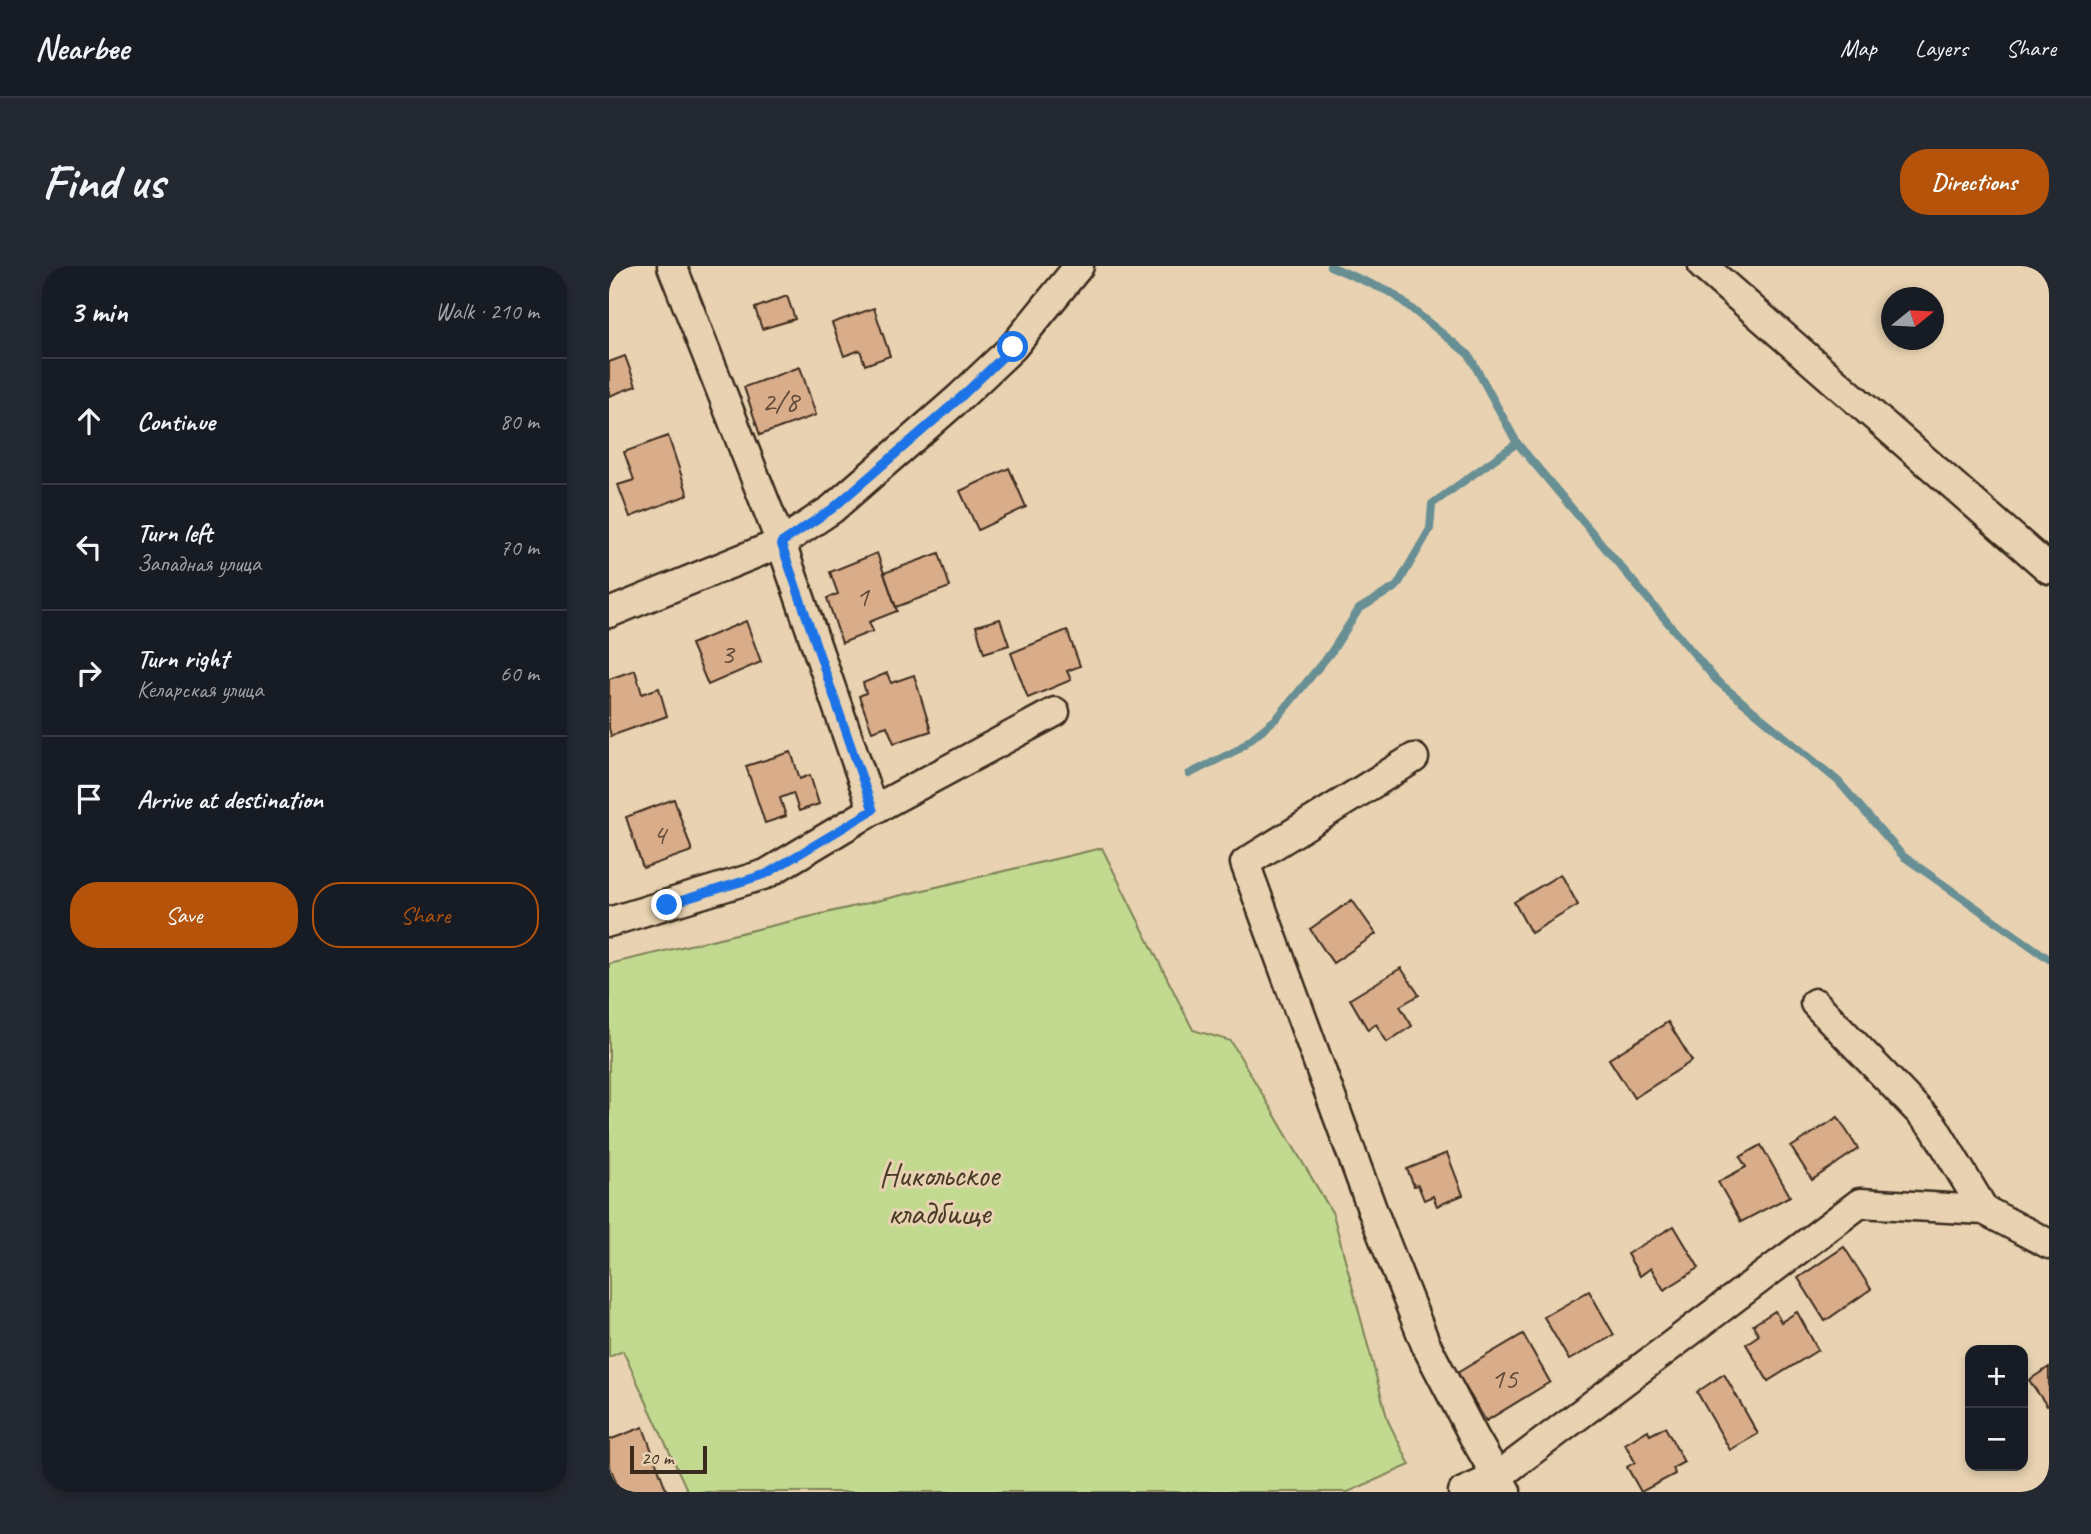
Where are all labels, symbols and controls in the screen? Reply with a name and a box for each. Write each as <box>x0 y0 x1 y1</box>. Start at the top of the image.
text: Nearbee <box>35 27 129 69</box>
text: Map <box>1840 33 1877 63</box>
text: Layers <box>1915 33 1968 63</box>
text: Share <box>2006 33 2056 63</box>
button: Directions <box>1900 149 2049 215</box>
text: Find us <box>42 151 164 213</box>
north arrow <box>1881 287 1944 350</box>
text: 3 min <box>70 293 127 331</box>
text: Walk · 210 m <box>435 297 539 326</box>
route start <box>997 331 1028 362</box>
house number: 2/8 <box>762 382 801 420</box>
icon: ahead <box>70 402 108 440</box>
text: Continue <box>137 405 215 438</box>
text: 80 m <box>500 407 539 436</box>
text: Turn left <box>137 516 212 549</box>
icon: left <box>70 528 108 566</box>
text: 70 m <box>500 533 539 562</box>
text: Западная улица <box>137 549 261 578</box>
house number: 1 <box>855 577 870 615</box>
house number: 3 <box>720 634 736 672</box>
text: Turn right <box>137 642 228 675</box>
icon: right <box>70 654 108 692</box>
text: 60 m <box>500 659 539 688</box>
text: Келарская улица <box>137 675 263 704</box>
icon: arrive <box>70 780 108 818</box>
text: Arrive at destination <box>137 783 323 816</box>
house number: 4 <box>652 815 668 853</box>
button: Save <box>70 882 298 948</box>
button: Share <box>312 882 539 948</box>
route end <box>651 889 682 920</box>
park label: Никольское кладбище <box>879 1154 1001 1234</box>
map controls <box>1965 1345 2028 1471</box>
button: + <box>1965 1345 2028 1408</box>
house number: 15 <box>1491 1359 1519 1397</box>
button: − <box>1965 1408 2028 1471</box>
scale bar <box>630 1443 707 1475</box>
text: 20 m <box>641 1446 673 1470</box>

